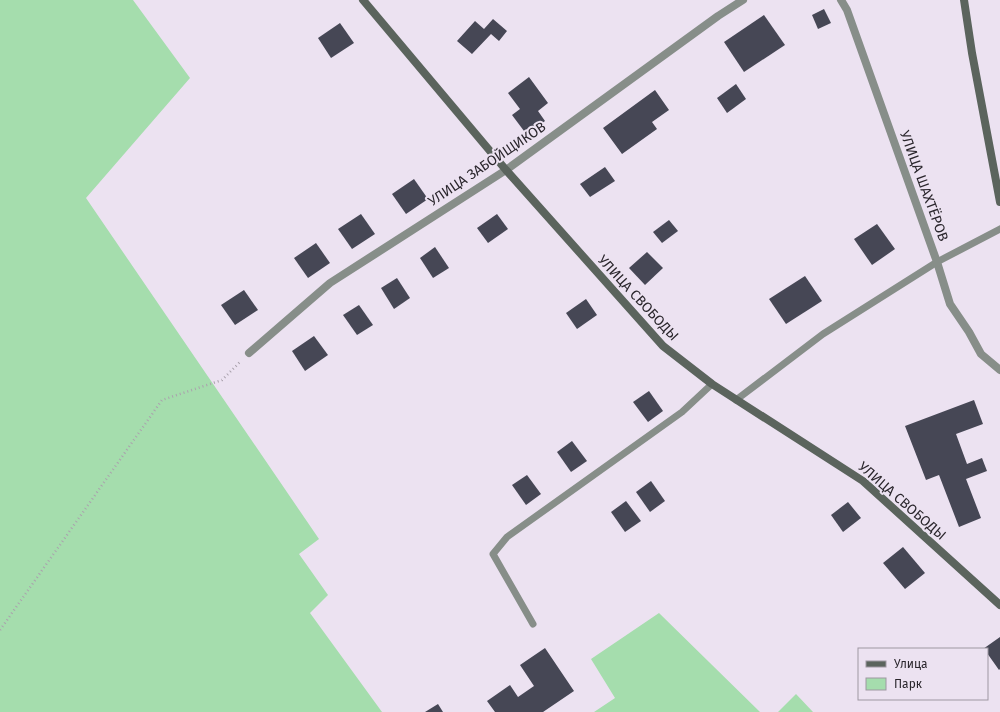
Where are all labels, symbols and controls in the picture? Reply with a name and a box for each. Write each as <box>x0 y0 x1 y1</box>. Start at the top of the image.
street label: УЛИЦА ЗАБОЙЩИКОВ <box>425 118 549 210</box>
street label: УЛИЦА ШАХТЁРОВ <box>896 128 952 244</box>
street label: УЛИЦА СВОБОДЫ <box>594 252 682 344</box>
street label: УЛИЦА СВОБОДЫ <box>855 458 949 544</box>
legend <box>858 648 988 700</box>
text: Улица <box>894 657 928 671</box>
text: Парк <box>894 677 923 691</box>

